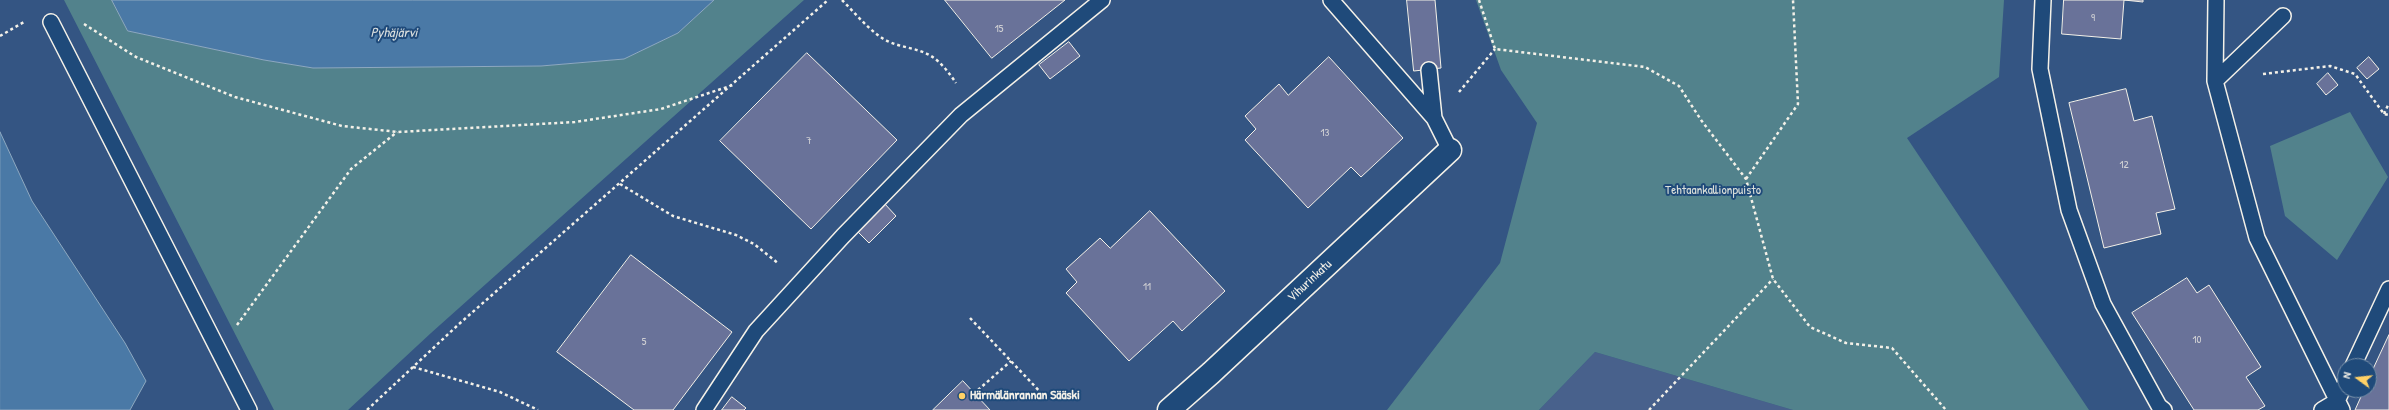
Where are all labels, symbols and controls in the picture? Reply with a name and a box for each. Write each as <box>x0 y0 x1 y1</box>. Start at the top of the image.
house number: 9 <box>2091 11 2095 25</box>
house number: 15 <box>995 22 1003 36</box>
water label: Pyhäjärvi <box>371 25 417 41</box>
house number: 13 <box>1321 126 1329 140</box>
house number: 7 <box>806 134 812 148</box>
house number: 12 <box>2119 158 2129 172</box>
park label: Tehtaankallionpuisto <box>1665 183 1761 199</box>
street label: Vihurinkatu <box>1285 257 1335 305</box>
house number: 11 <box>1143 280 1151 294</box>
house number: 10 <box>2193 333 2201 347</box>
house number: 5 <box>642 335 646 349</box>
north arrow <box>2337 358 2377 398</box>
text: N <box>2339 371 2354 380</box>
place label: Härmälänrannan Sääski <box>970 388 1080 404</box>
marker: Härmälänrannan Sääski <box>957 391 967 401</box>

